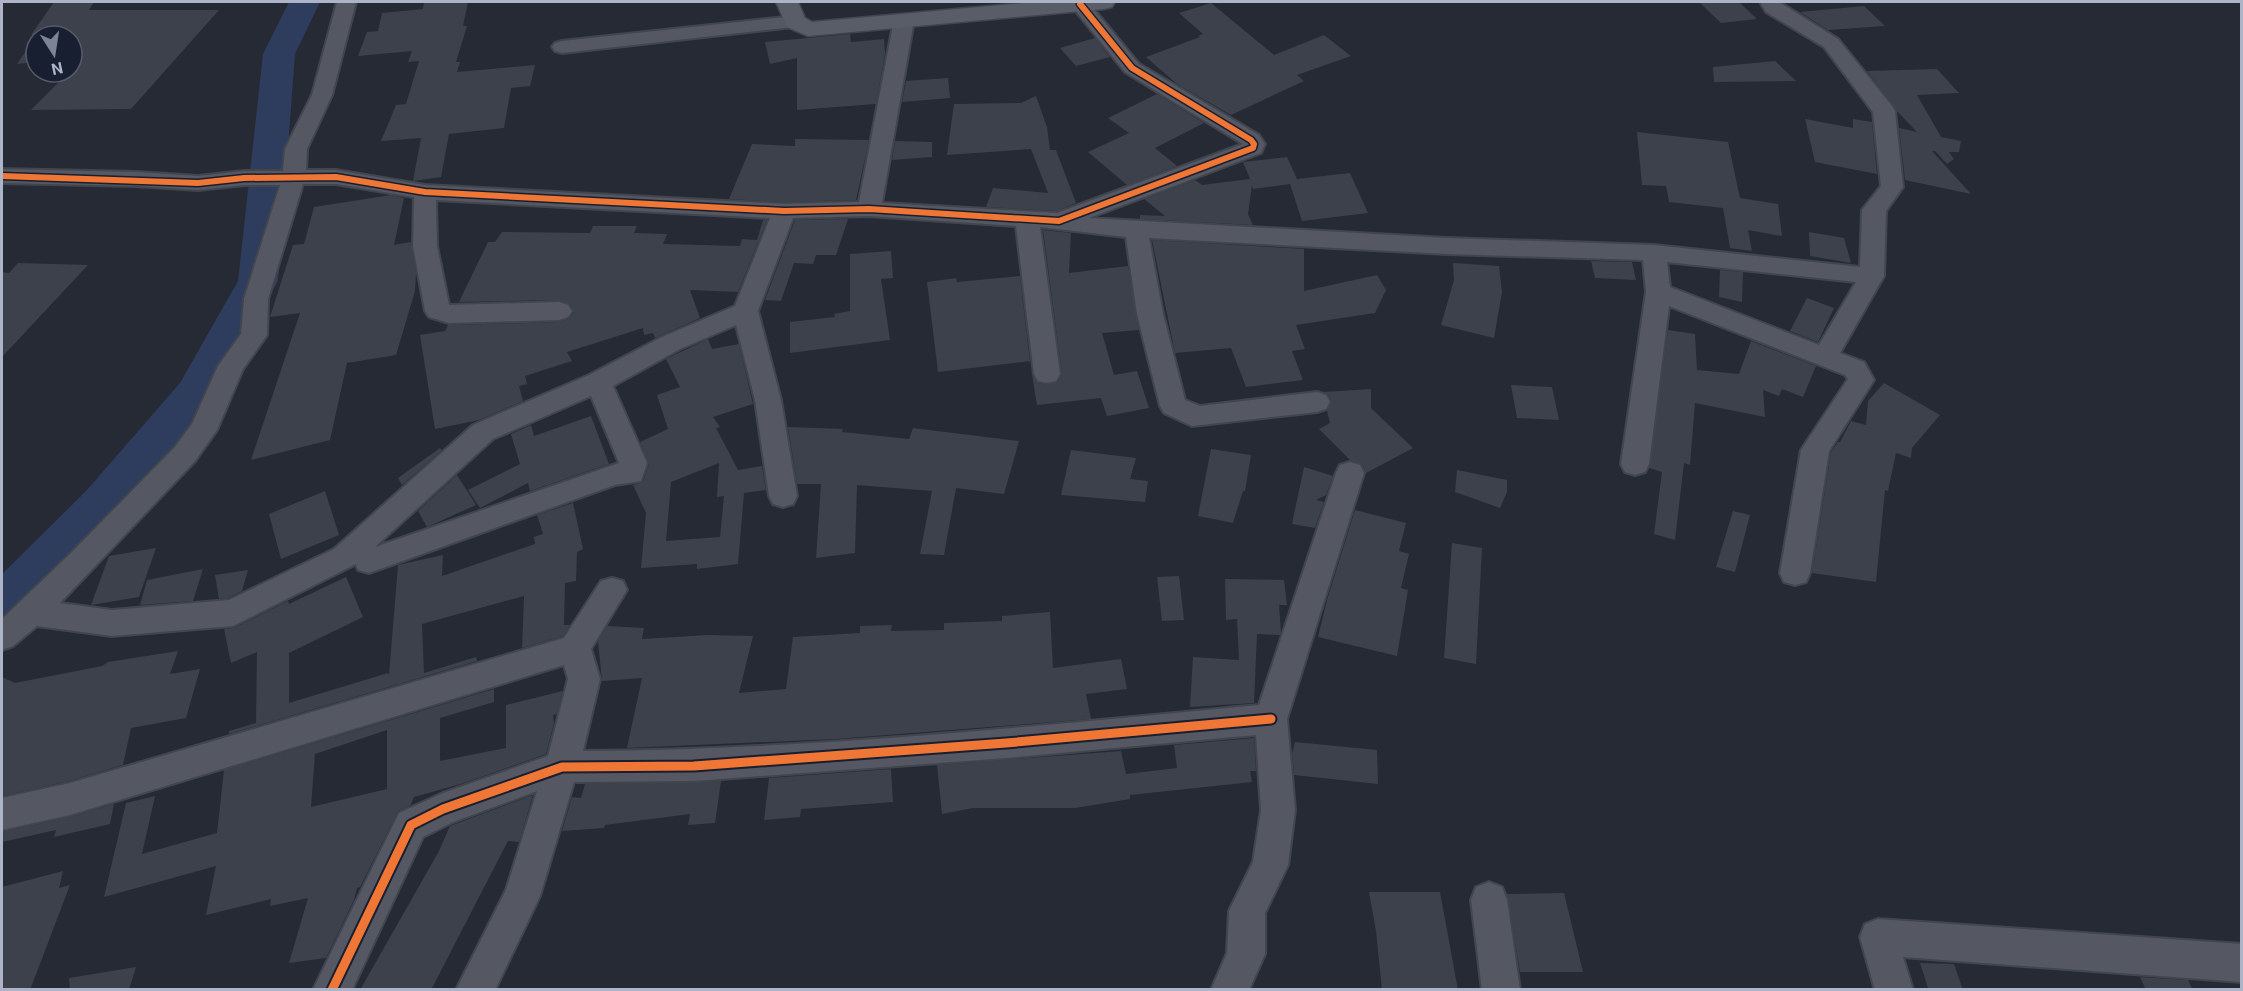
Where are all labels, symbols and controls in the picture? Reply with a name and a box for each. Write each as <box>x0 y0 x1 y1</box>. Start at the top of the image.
north arrow <box>24 24 84 84</box>
text: N <box>50 58 65 79</box>

